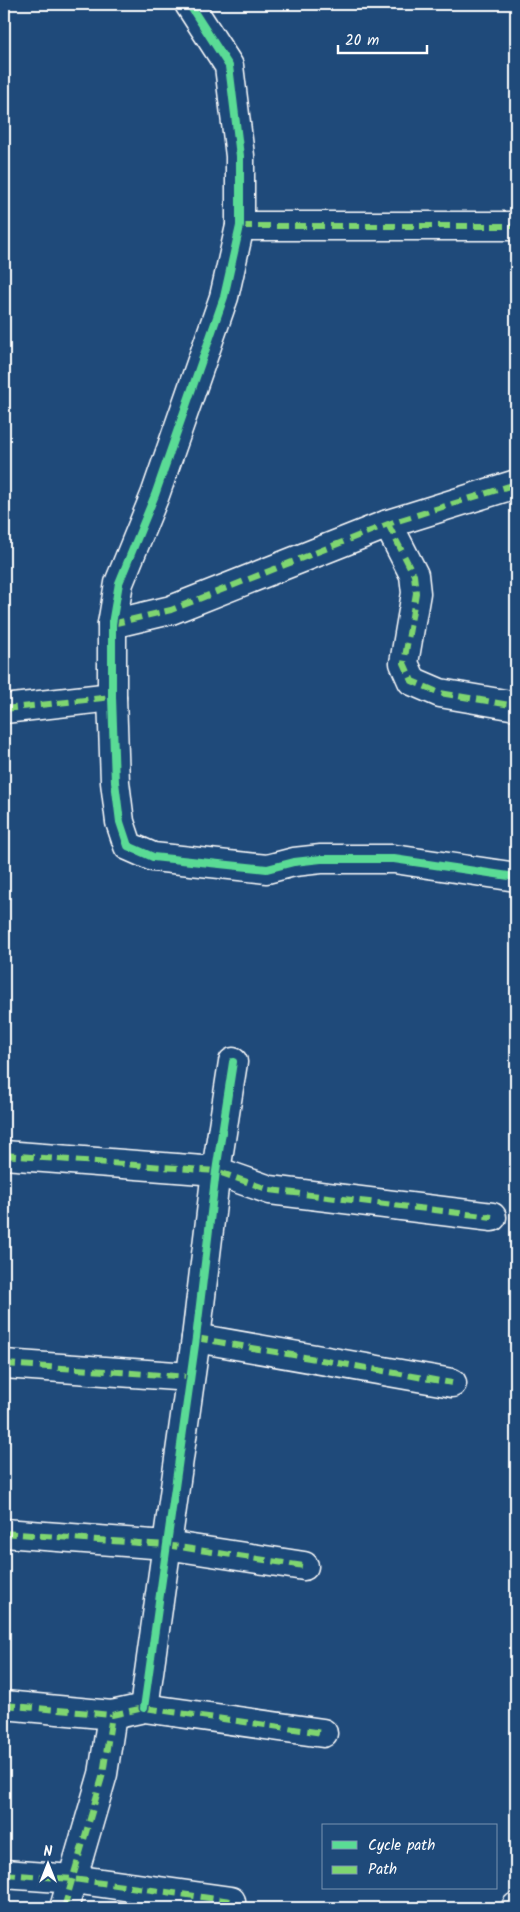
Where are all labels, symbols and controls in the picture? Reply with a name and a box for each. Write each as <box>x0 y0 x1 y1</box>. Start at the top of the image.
scale bar <box>338 22 426 54</box>
text: 20 m <box>345 29 379 53</box>
legend <box>322 1824 498 1890</box>
text: Cycle path <box>368 1834 435 1858</box>
north arrow <box>22 1840 72 1890</box>
text: N <box>44 1841 53 1863</box>
text: Path <box>368 1858 397 1882</box>

